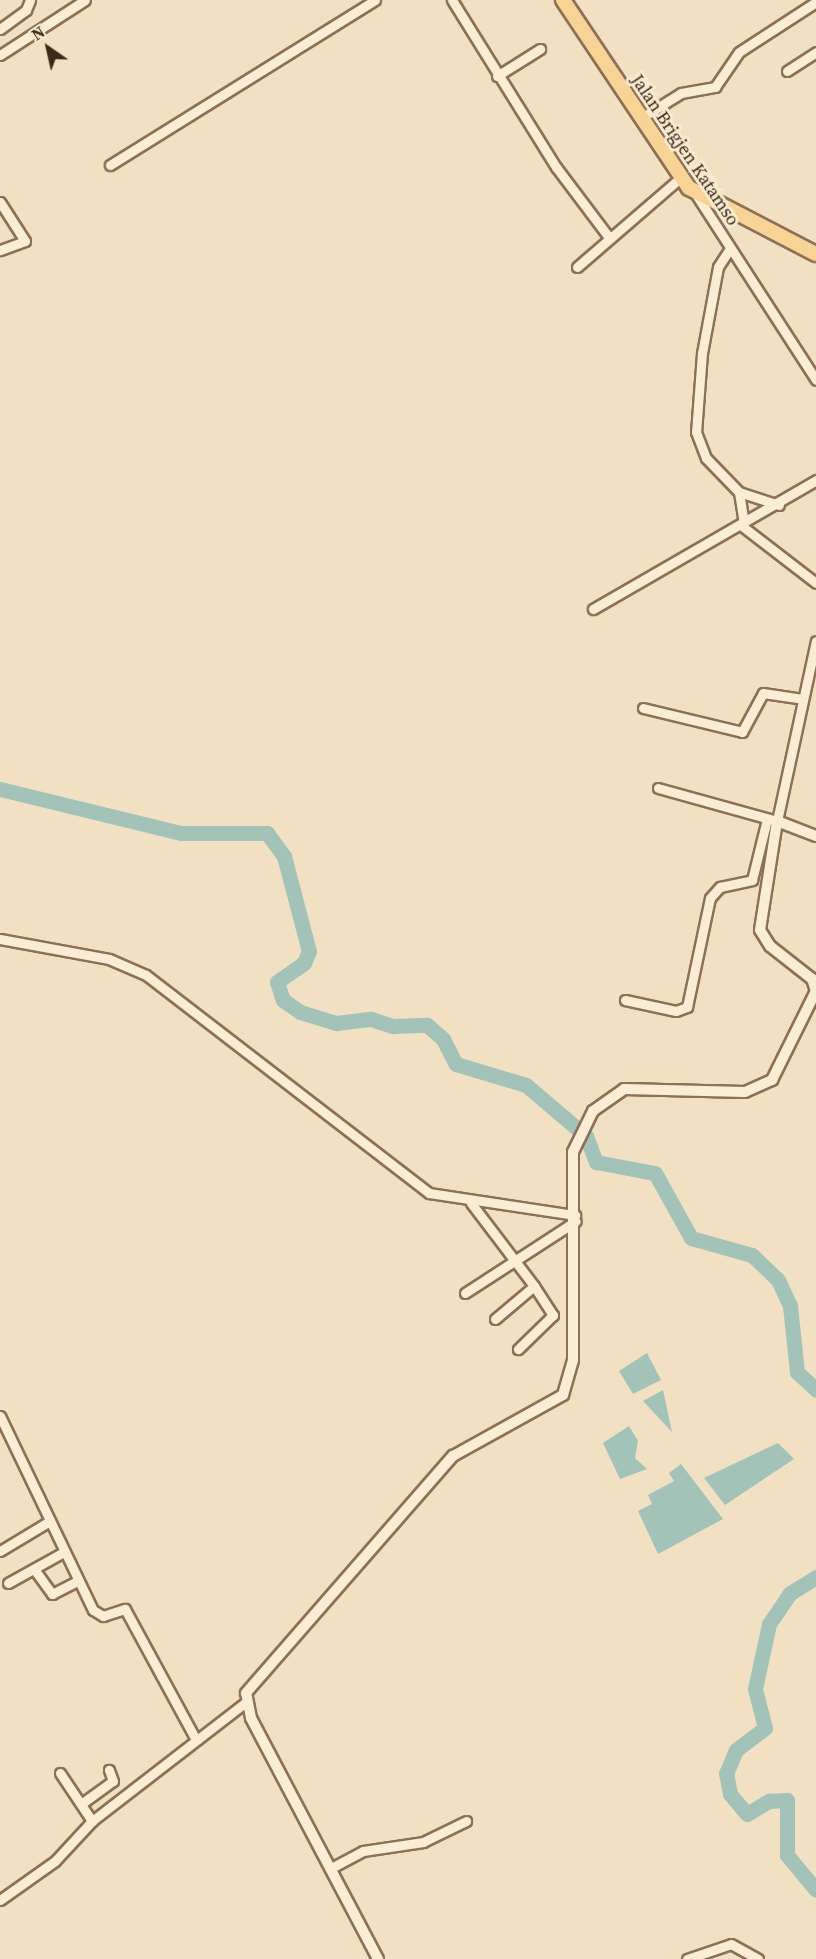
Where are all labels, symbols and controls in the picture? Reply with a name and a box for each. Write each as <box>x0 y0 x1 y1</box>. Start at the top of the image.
north arrow <box>18 18 78 78</box>
text: N <box>27 21 49 45</box>
street label: Jalan Brigjen Katamso <box>626 70 744 230</box>

